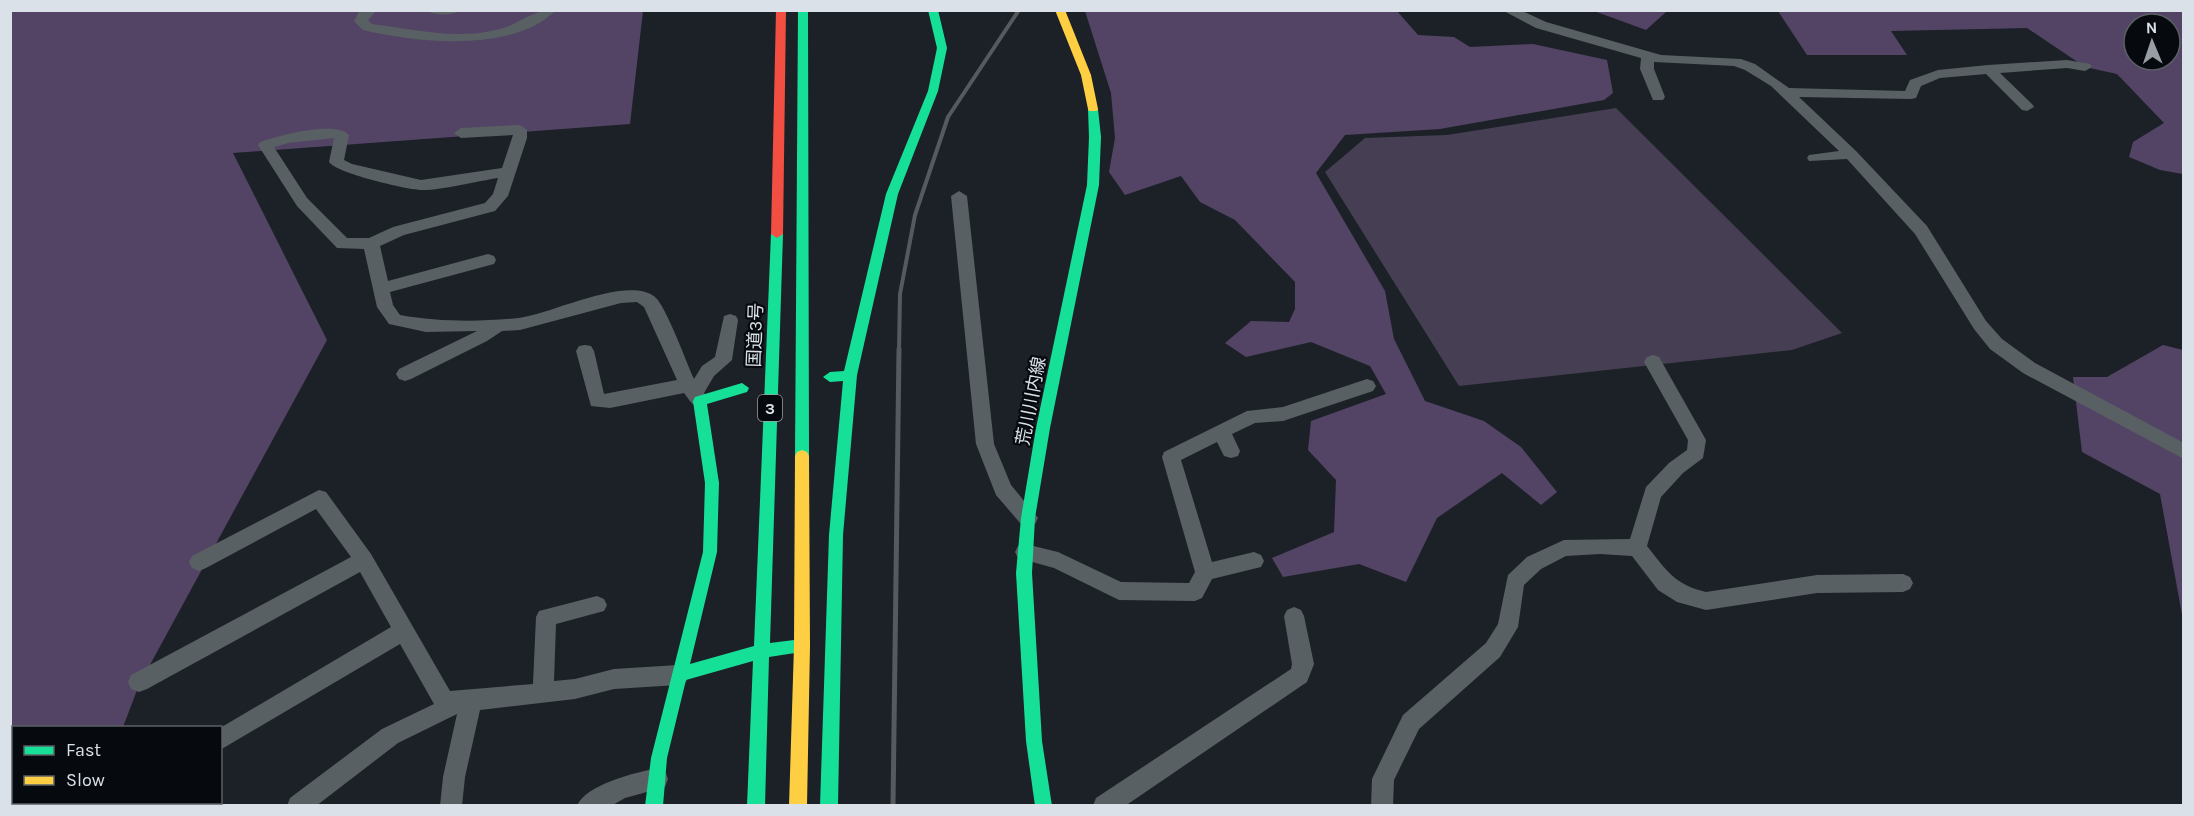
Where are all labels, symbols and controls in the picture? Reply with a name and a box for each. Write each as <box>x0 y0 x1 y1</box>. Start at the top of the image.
north arrow <box>2122 12 2182 72</box>
text: N <box>2145 18 2158 37</box>
street label: 国道3号 <box>743 302 767 368</box>
street label: 荒川川内線 <box>1012 355 1050 447</box>
road number: 3 <box>758 395 782 421</box>
legend <box>12 726 222 804</box>
text: Fast <box>66 739 101 761</box>
text: Slow <box>66 769 105 791</box>

